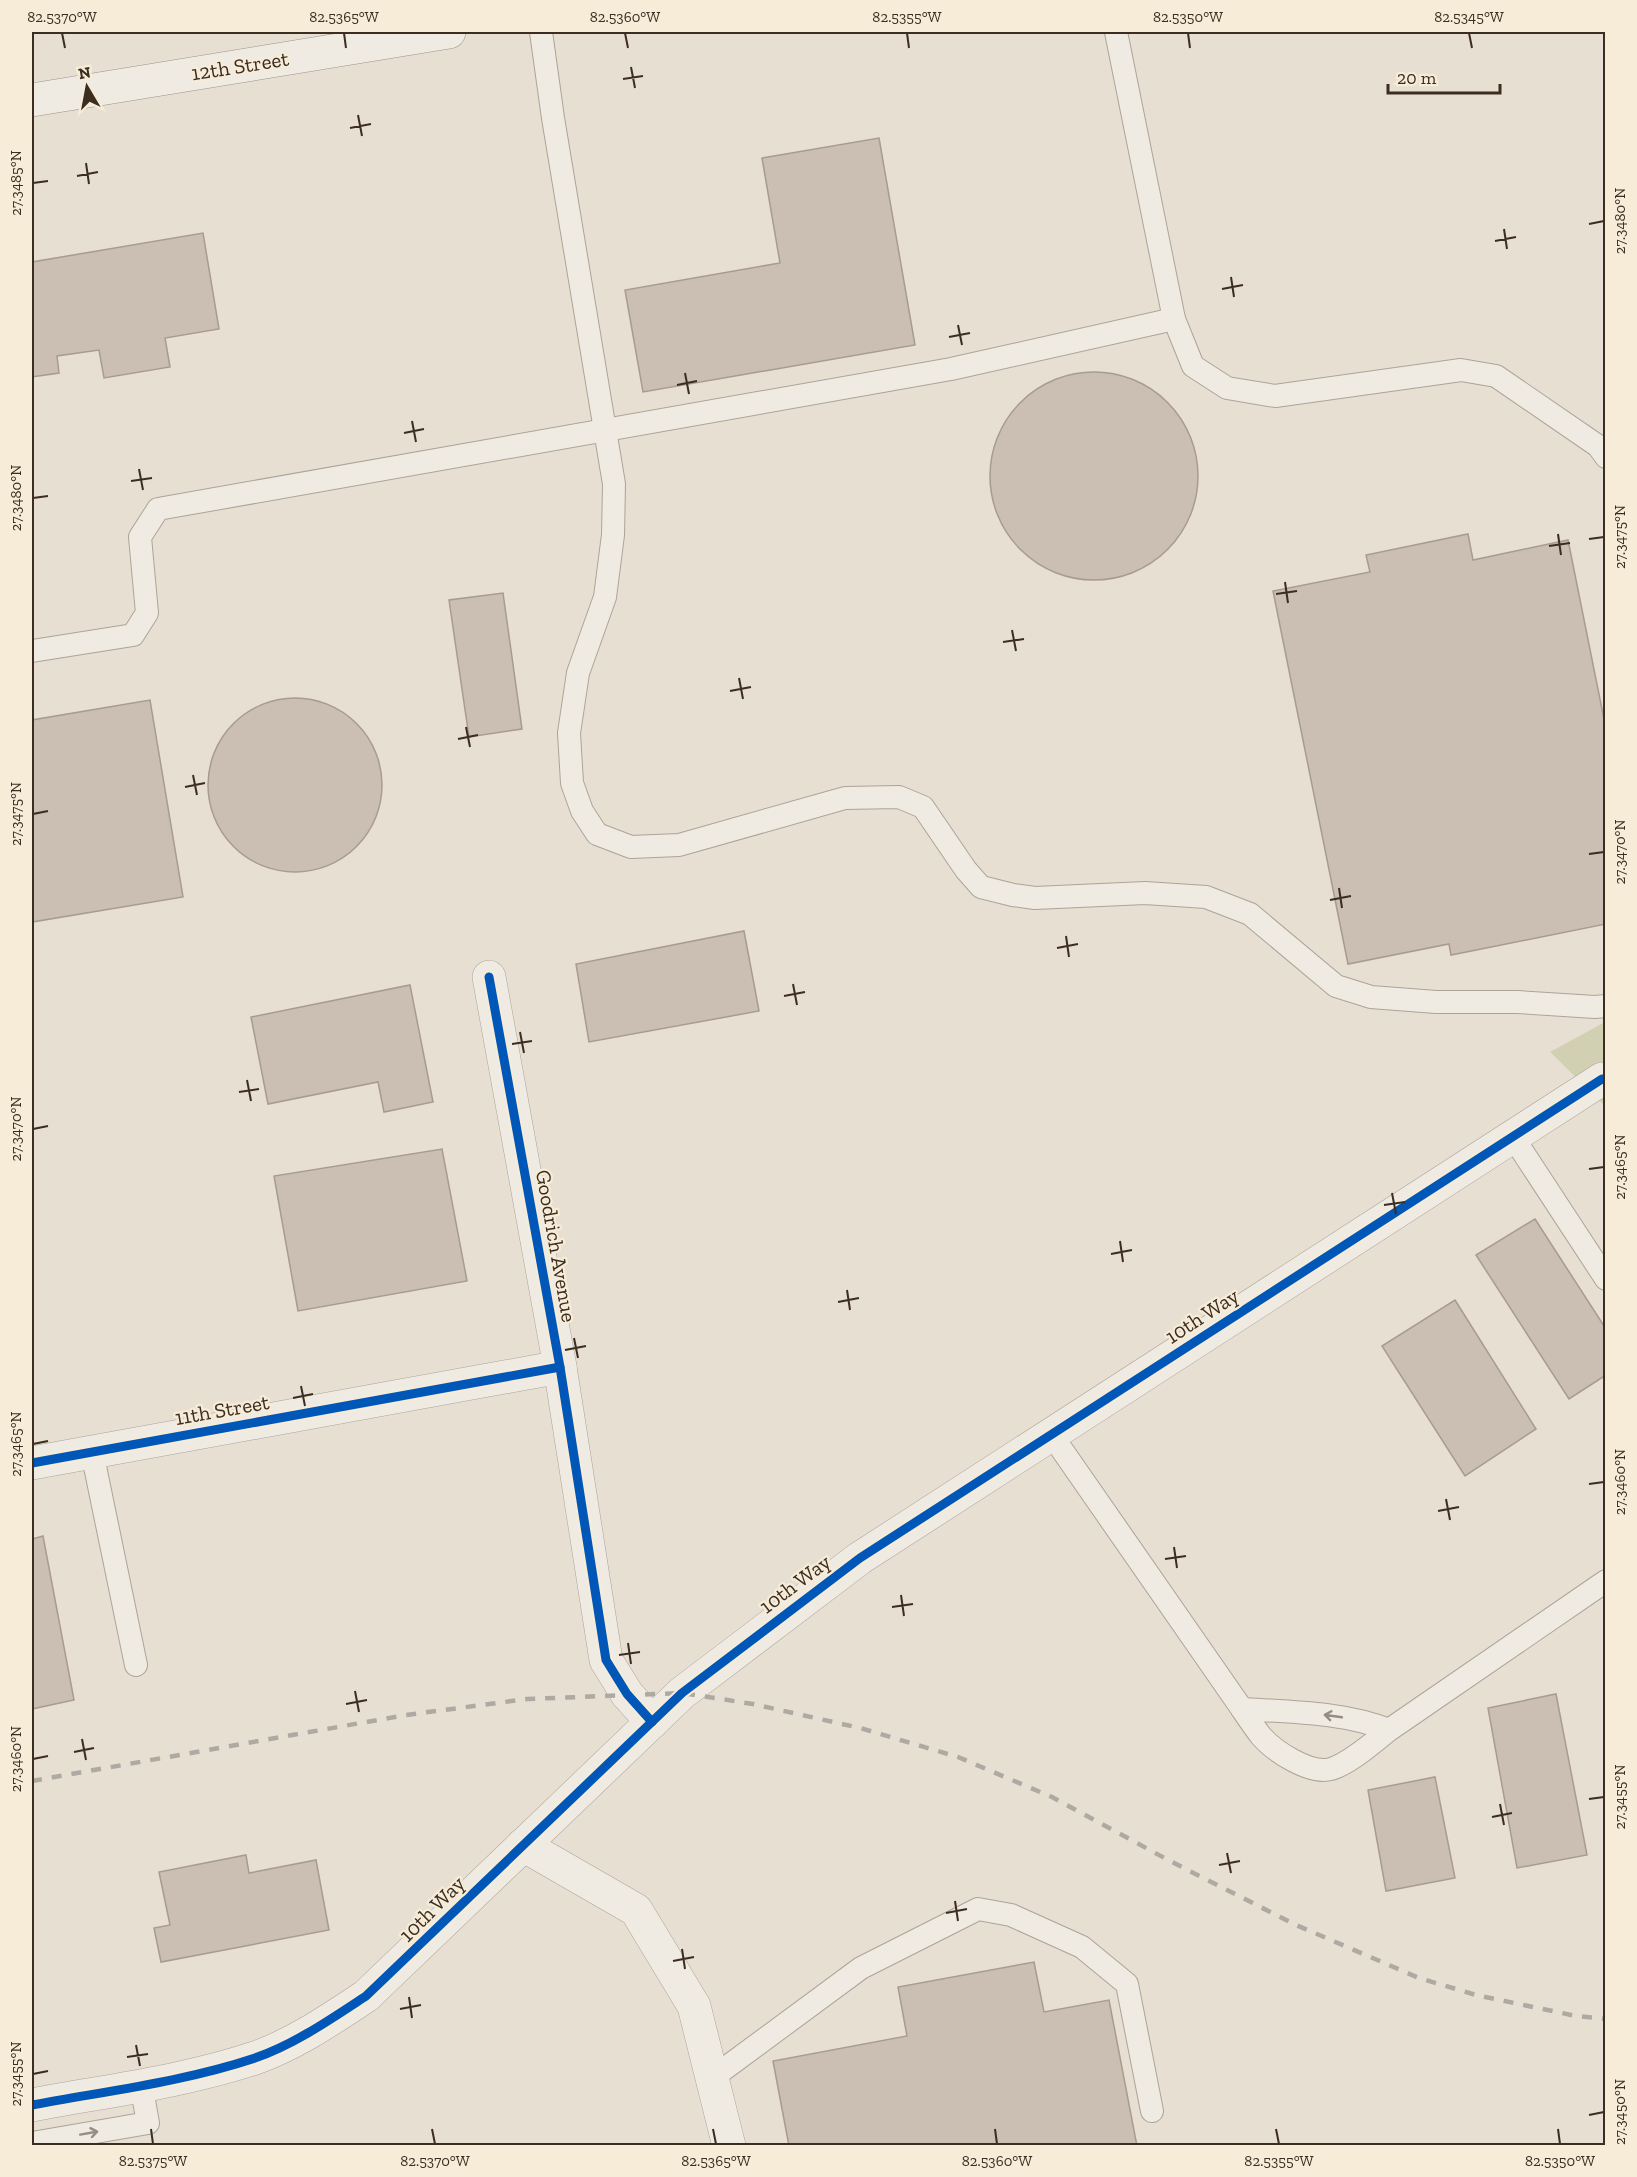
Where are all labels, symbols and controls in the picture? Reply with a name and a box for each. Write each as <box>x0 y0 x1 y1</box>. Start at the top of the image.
text: 82.5370°W <box>27 8 97 26</box>
text: 82.5365°W <box>309 8 379 26</box>
text: 82.5360°W <box>590 8 660 26</box>
text: 82.5355°W <box>872 8 942 26</box>
text: 82.5350°W <box>1153 8 1223 26</box>
text: 82.5345°W <box>1434 8 1504 26</box>
street label: 12th Street <box>189 45 291 86</box>
north arrow <box>57 57 117 117</box>
scale bar <box>1388 57 1500 95</box>
text: N <box>77 62 92 83</box>
text: 20 m <box>1397 67 1437 89</box>
text: 27.3485°N <box>7 150 25 216</box>
text: 27.3480°N <box>1611 188 1629 254</box>
text: 27.3480°N <box>7 465 25 531</box>
text: 27.3475°N <box>1611 505 1629 569</box>
text: 27.3475°N <box>7 782 25 846</box>
text: 27.3470°N <box>1611 819 1629 885</box>
text: 27.3470°N <box>7 1096 25 1162</box>
text: 27.3465°N <box>1611 1134 1629 1200</box>
street label: Goodrich Avenue <box>531 1168 582 1324</box>
street label: 10th Way <box>1160 1282 1243 1349</box>
street label: 11th Street <box>173 1389 271 1430</box>
text: 27.3465°N <box>7 1411 25 1477</box>
text: 27.3460°N <box>1611 1449 1629 1515</box>
street label: 10th Way <box>754 1549 835 1618</box>
one-way arrow <box>1323 1711 1343 1722</box>
text: 27.3460°N <box>7 1726 25 1792</box>
text: 27.3455°N <box>1611 1764 1629 1830</box>
street label: 10th Way <box>394 1870 470 1947</box>
text: 27.3455°N <box>7 2041 25 2107</box>
text: 27.3450°N <box>1611 2079 1629 2145</box>
one-way arrow <box>79 2127 99 2138</box>
text: 82.5375°W <box>119 2152 187 2170</box>
text: 82.5370°W <box>400 2152 470 2170</box>
text: 82.5365°W <box>681 2152 751 2170</box>
text: 82.5360°W <box>962 2152 1032 2170</box>
text: 82.5355°W <box>1244 2152 1314 2170</box>
text: 82.5350°W <box>1525 2152 1595 2170</box>

